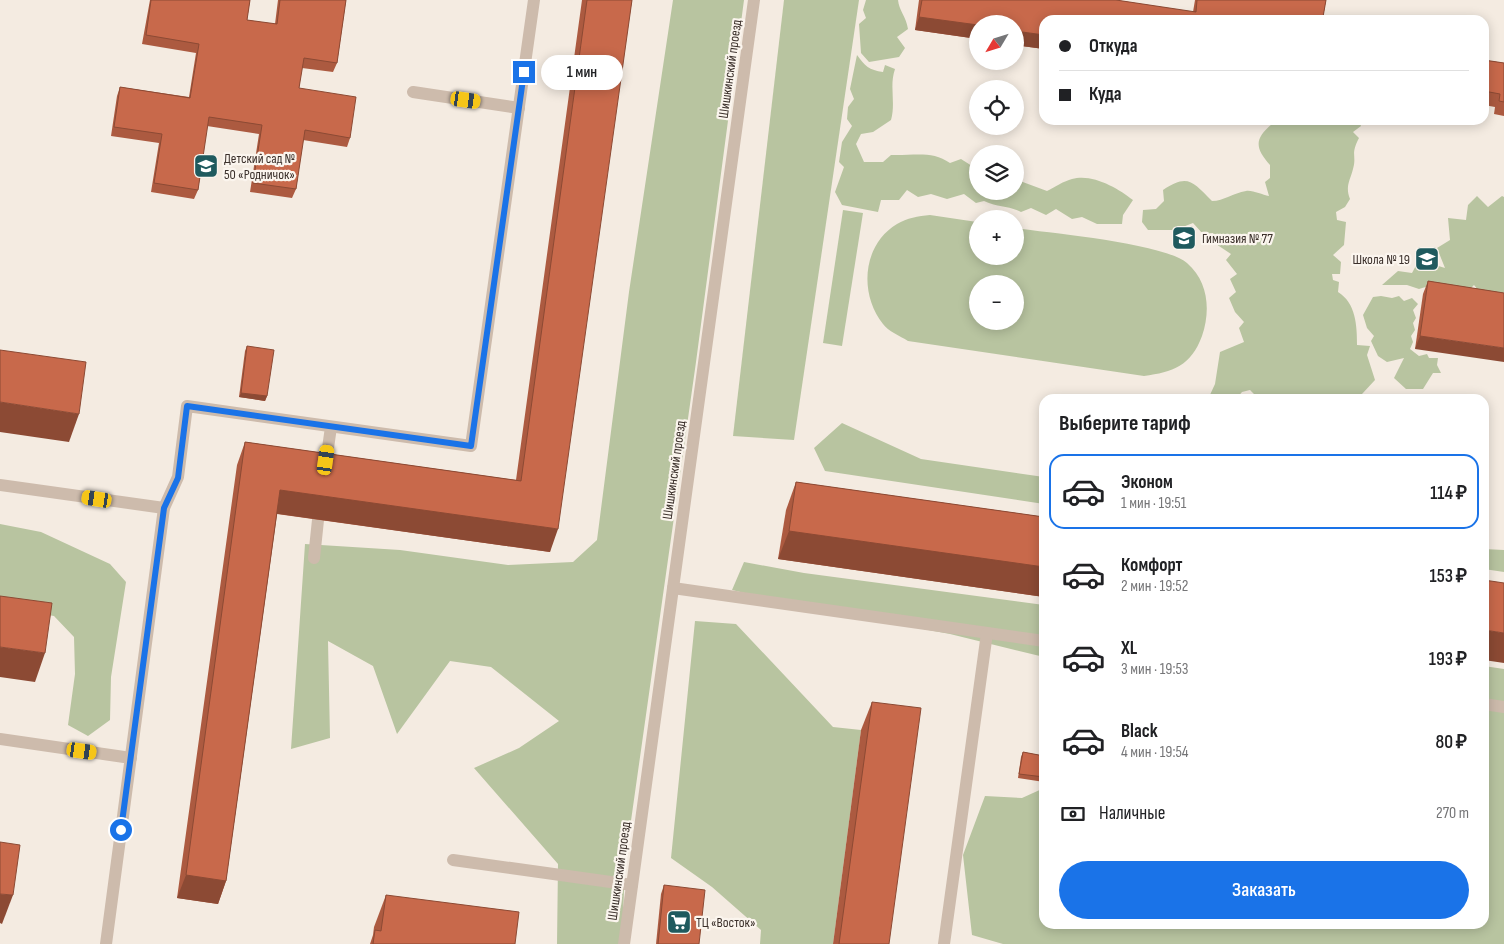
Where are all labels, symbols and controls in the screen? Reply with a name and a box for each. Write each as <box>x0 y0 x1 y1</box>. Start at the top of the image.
north arrow <box>969 15 1024 70</box>
map controls <box>969 15 1024 330</box>
street label: Шишкинский проезд <box>715 18 745 119</box>
text: Откуда <box>1089 35 1138 58</box>
callout: 1 мин <box>542 54 624 90</box>
route end <box>513 61 535 83</box>
text: 1 мин <box>567 63 597 82</box>
button: locate <box>969 80 1024 135</box>
text: Куда <box>1089 83 1122 106</box>
car <box>450 90 481 110</box>
button: layers <box>969 145 1024 200</box>
place label: Детский сад № 50 «Родничок» <box>224 150 295 183</box>
school or university icon: Детский сад № 50 «Родничок» <box>193 153 219 179</box>
button: + <box>969 210 1024 265</box>
school or university icon: Гимназия № 77 <box>1171 225 1197 251</box>
place label: Гимназия № 77 <box>1202 230 1273 247</box>
school or university icon: Школа № 19 <box>1414 246 1440 272</box>
place label: Школа № 19 <box>1352 251 1410 268</box>
button: − <box>969 275 1024 330</box>
text: Выберите тариф <box>1059 410 1191 437</box>
street label: Шишкинский проезд <box>659 419 689 520</box>
car <box>316 444 335 476</box>
icon: car <box>1061 469 1106 514</box>
text: Эконом <box>1121 471 1173 494</box>
text: 114 ₽ <box>1430 482 1467 505</box>
car <box>81 489 112 509</box>
text: 1 мин · 19:51 <box>1121 494 1186 513</box>
icon: car <box>1061 552 1106 597</box>
text: Комфорт <box>1121 554 1183 577</box>
text: 153 ₽ <box>1430 565 1467 588</box>
text: 2 мин · 19:52 <box>1121 577 1188 596</box>
icon: car <box>1061 635 1106 680</box>
text: XL <box>1121 637 1137 660</box>
text: 193 ₽ <box>1429 648 1467 671</box>
text: 3 мин · 19:53 <box>1121 660 1189 679</box>
icon: car <box>1061 718 1106 763</box>
text: Black <box>1121 720 1158 743</box>
text: 80 ₽ <box>1435 731 1467 754</box>
car <box>66 741 97 761</box>
text: 4 мин · 19:54 <box>1121 743 1189 762</box>
icon: cash <box>1059 800 1087 828</box>
text: Наличные <box>1099 802 1165 825</box>
text: 270 m <box>1436 804 1469 823</box>
route start <box>110 819 132 841</box>
street label: Шишкинский проезд <box>604 820 634 921</box>
button: Заказать <box>1059 861 1469 919</box>
supermarket icon: ТЦ «Восток» <box>666 909 692 935</box>
place label: ТЦ «Восток» <box>696 914 755 931</box>

